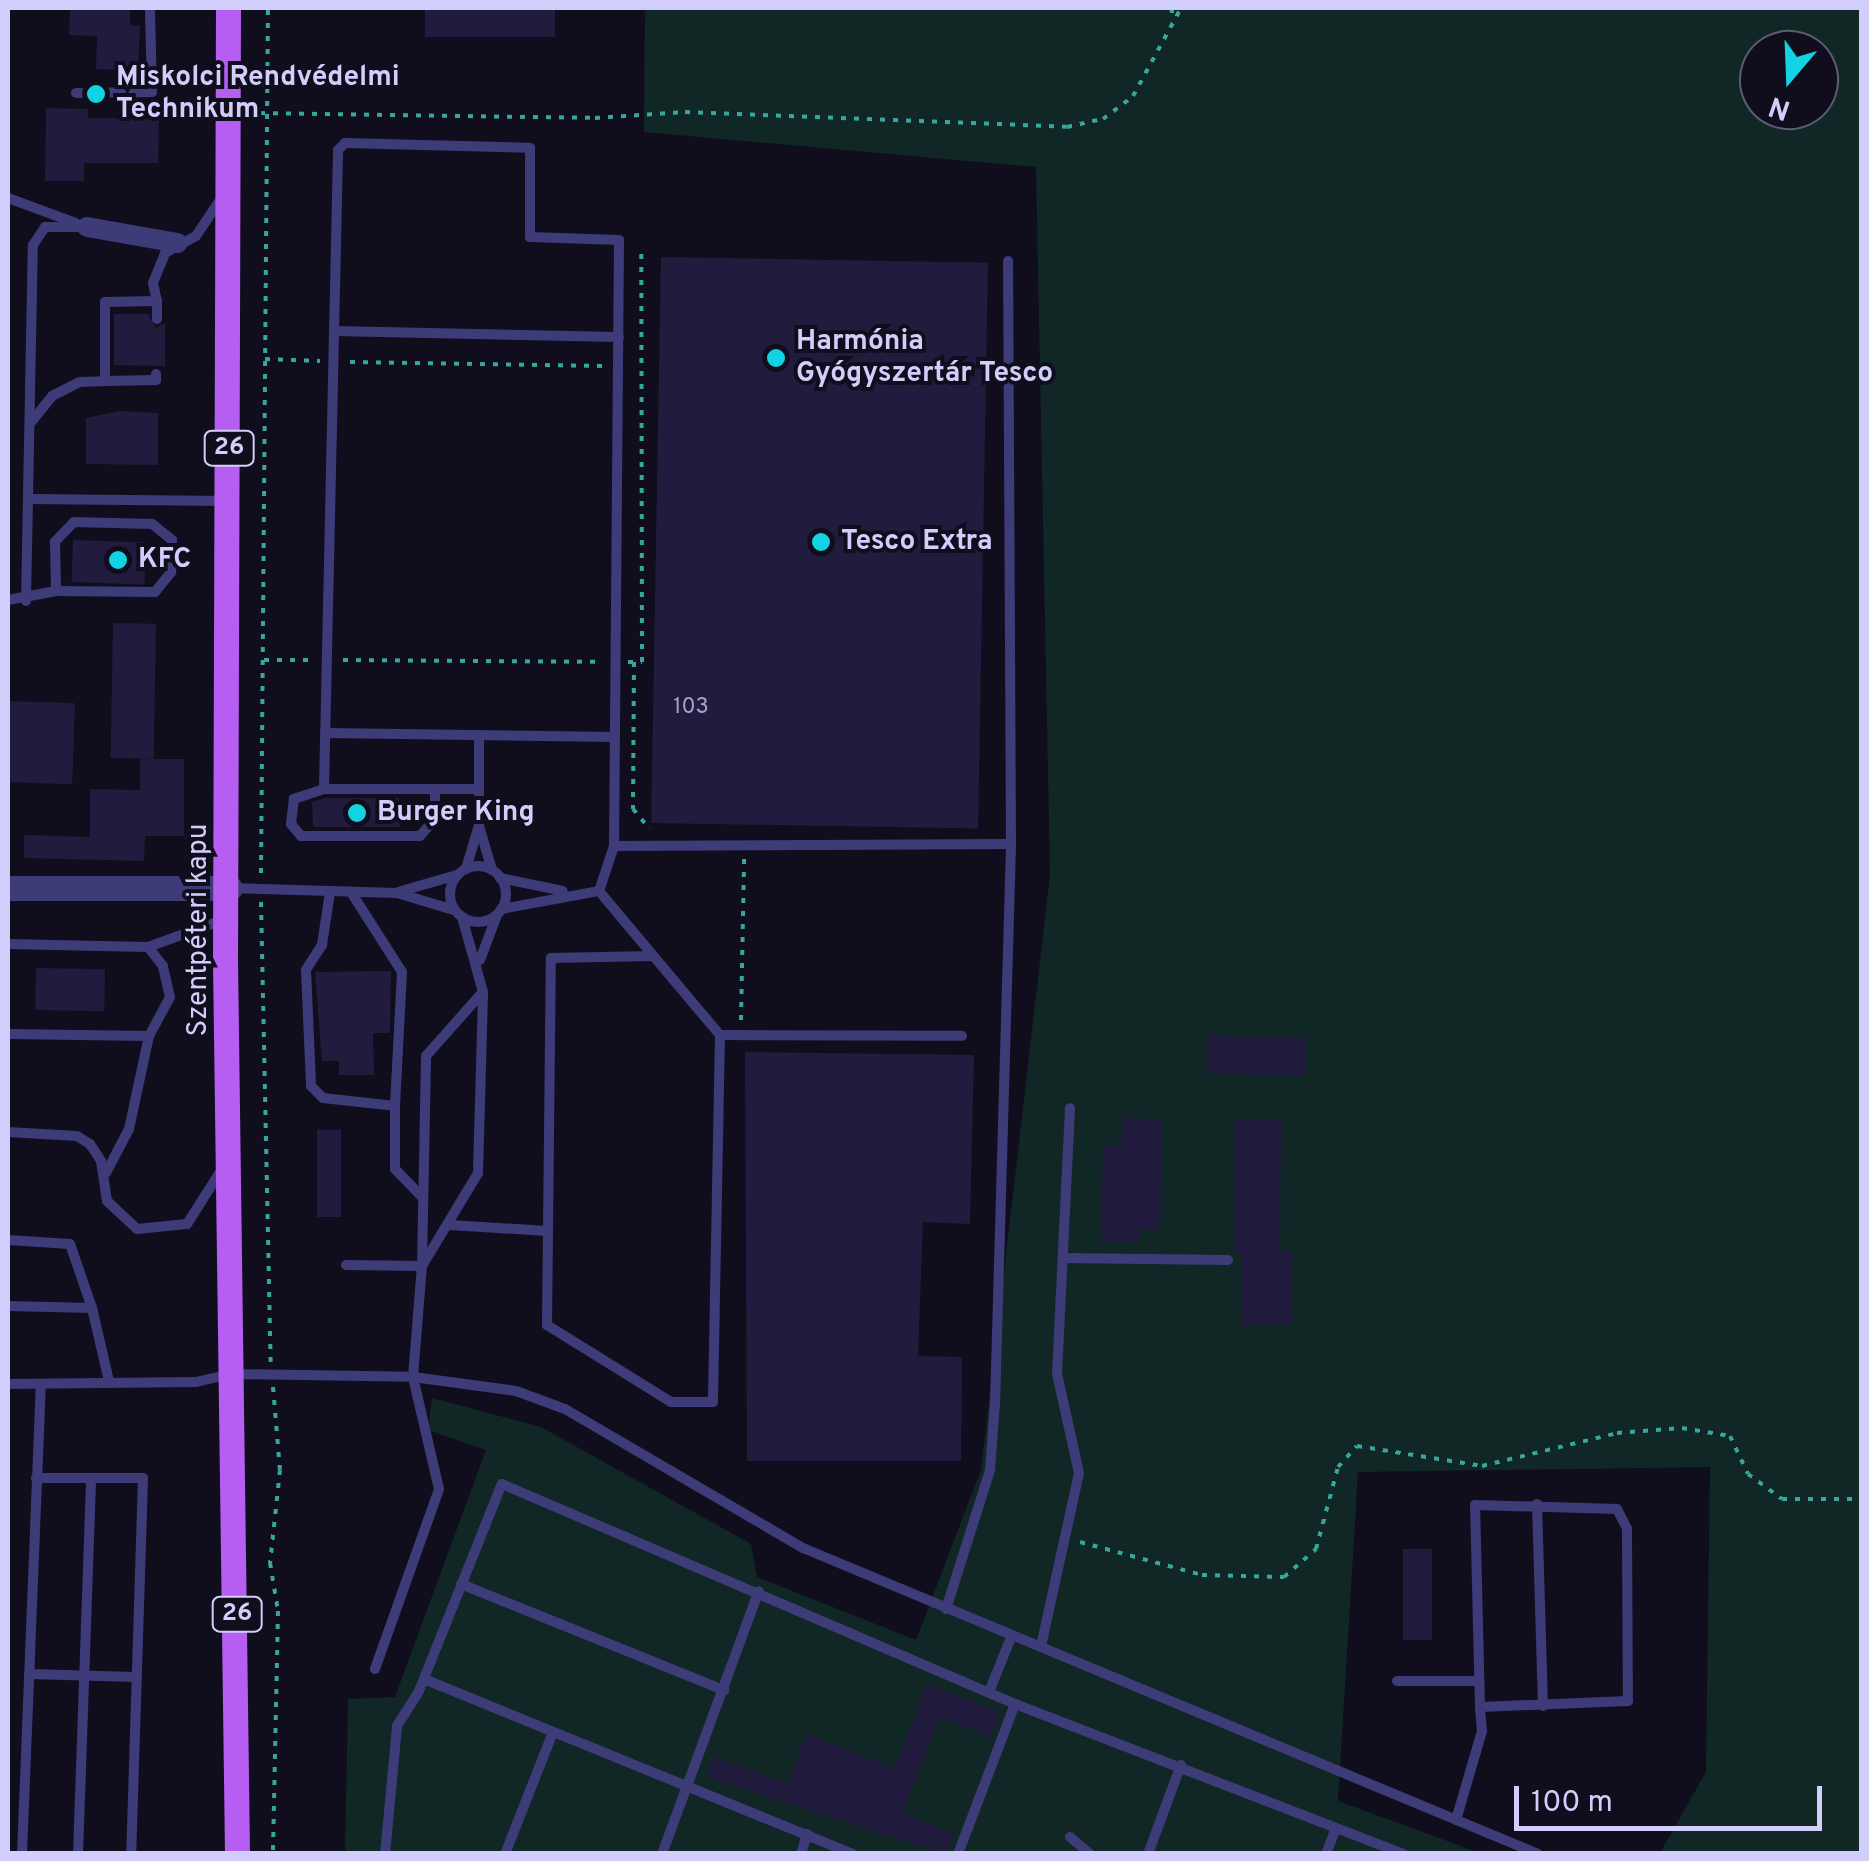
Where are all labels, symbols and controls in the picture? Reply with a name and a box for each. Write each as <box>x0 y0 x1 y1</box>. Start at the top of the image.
north arrow <box>1739 30 1839 130</box>
place label: Miskolci Rendvédelmi Technikum <box>116 61 400 127</box>
marker: Miskolci Rendvédelmi Technikum <box>85 83 107 105</box>
text: N <box>1765 86 1795 127</box>
place label: Harmónia Gyógyszertár Tesco <box>796 325 1053 391</box>
marker: Harmónia Gyógyszertár Tesco <box>765 347 787 369</box>
road number: 26 <box>202 428 256 468</box>
place label: Tesco Extra <box>841 525 992 559</box>
marker: Tesco Extra <box>810 531 832 553</box>
place label: KFC <box>138 543 191 577</box>
marker: KFC <box>107 549 129 571</box>
house number: 103 <box>673 695 709 721</box>
place label: Burger King <box>377 796 535 830</box>
marker: Burger King <box>346 802 368 824</box>
street label: Szentpéteri kapu <box>182 823 216 1037</box>
road number: 26 <box>210 1594 264 1634</box>
scale bar <box>1519 1766 1826 1828</box>
text: 100 m <box>1531 1785 1613 1822</box>

